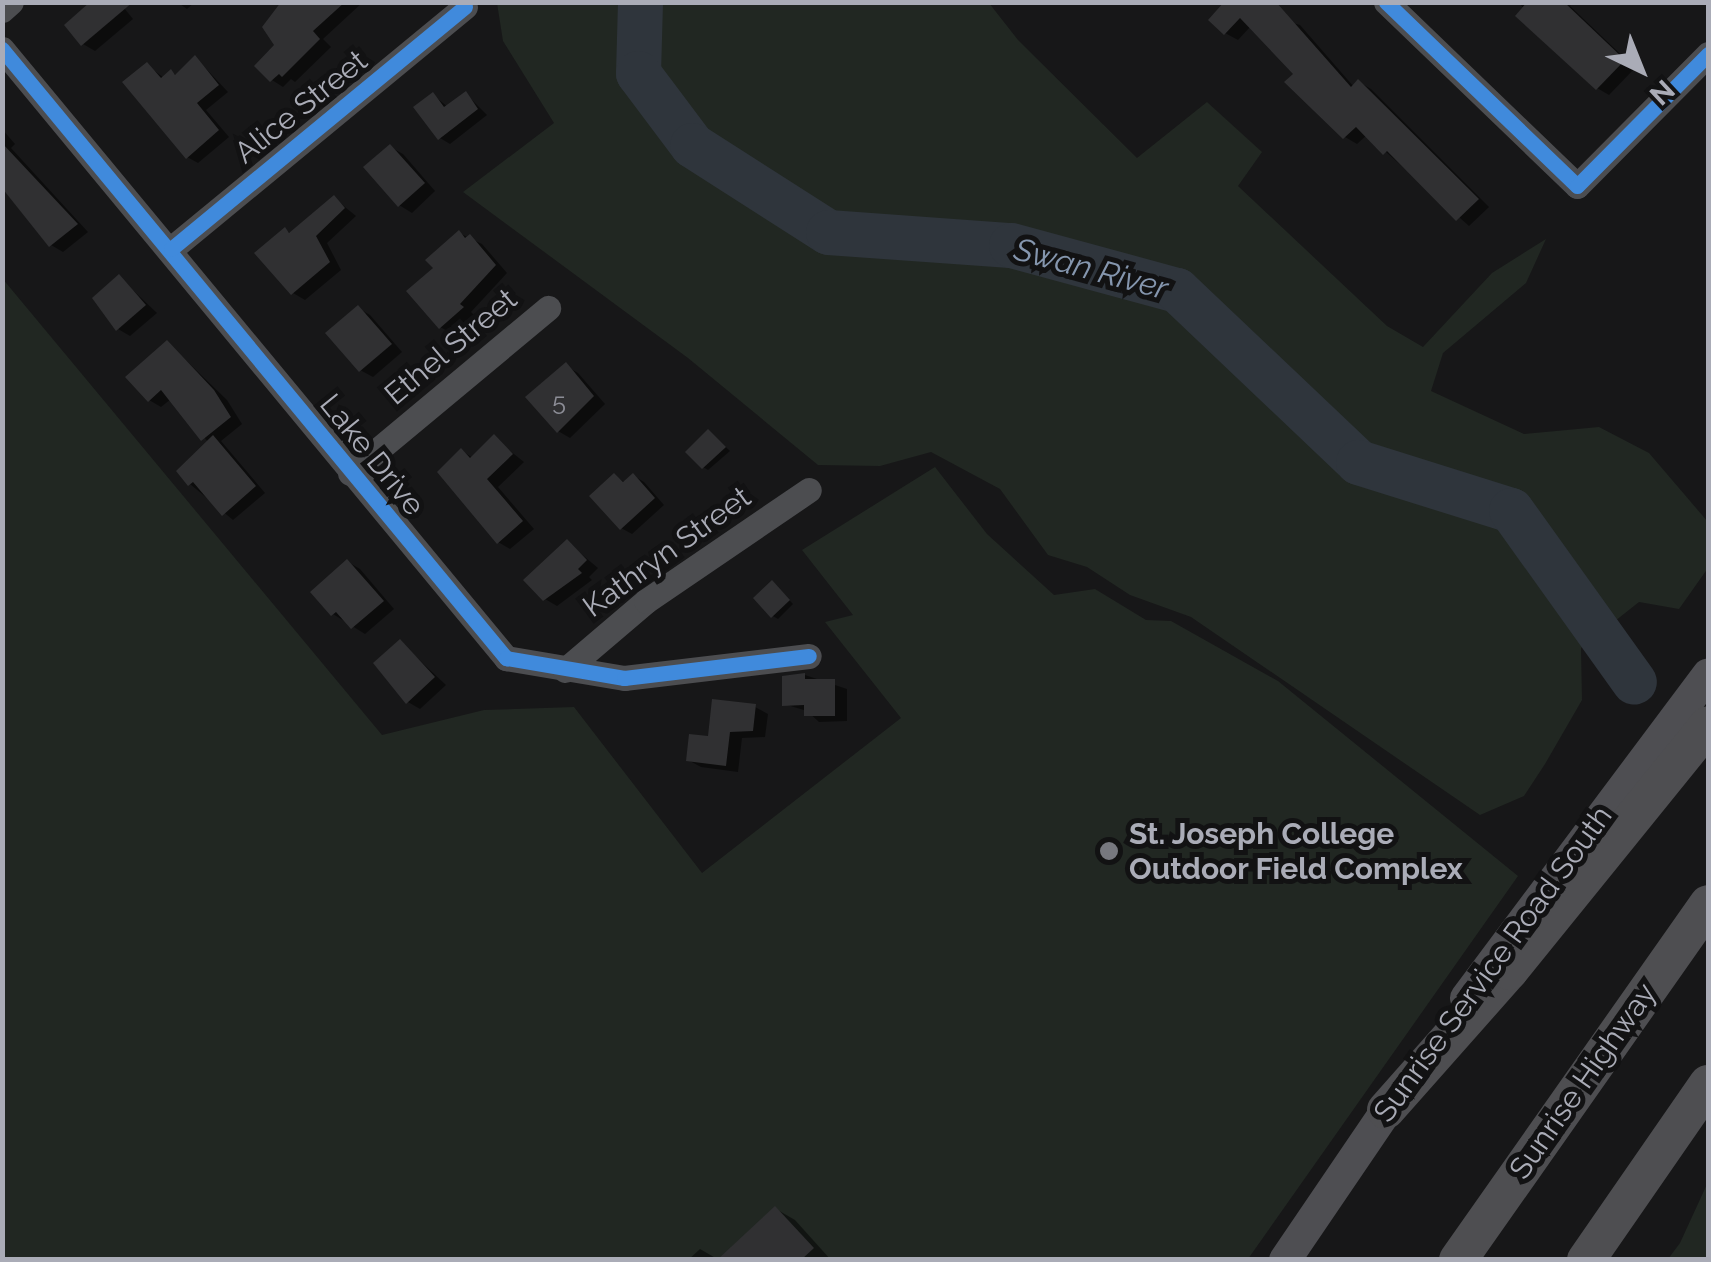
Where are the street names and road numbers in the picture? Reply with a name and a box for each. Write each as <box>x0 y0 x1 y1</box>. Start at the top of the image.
street label: Alice Street <box>228 43 374 171</box>
street label: Ethel Street <box>377 281 525 413</box>
street label: Lake Drive <box>312 387 432 523</box>
street label: Kathryn Street <box>576 479 758 625</box>
street label: Sunrise Service Road South <box>1366 799 1620 1129</box>
street label: Sunrise Highway <box>1502 976 1664 1186</box>

